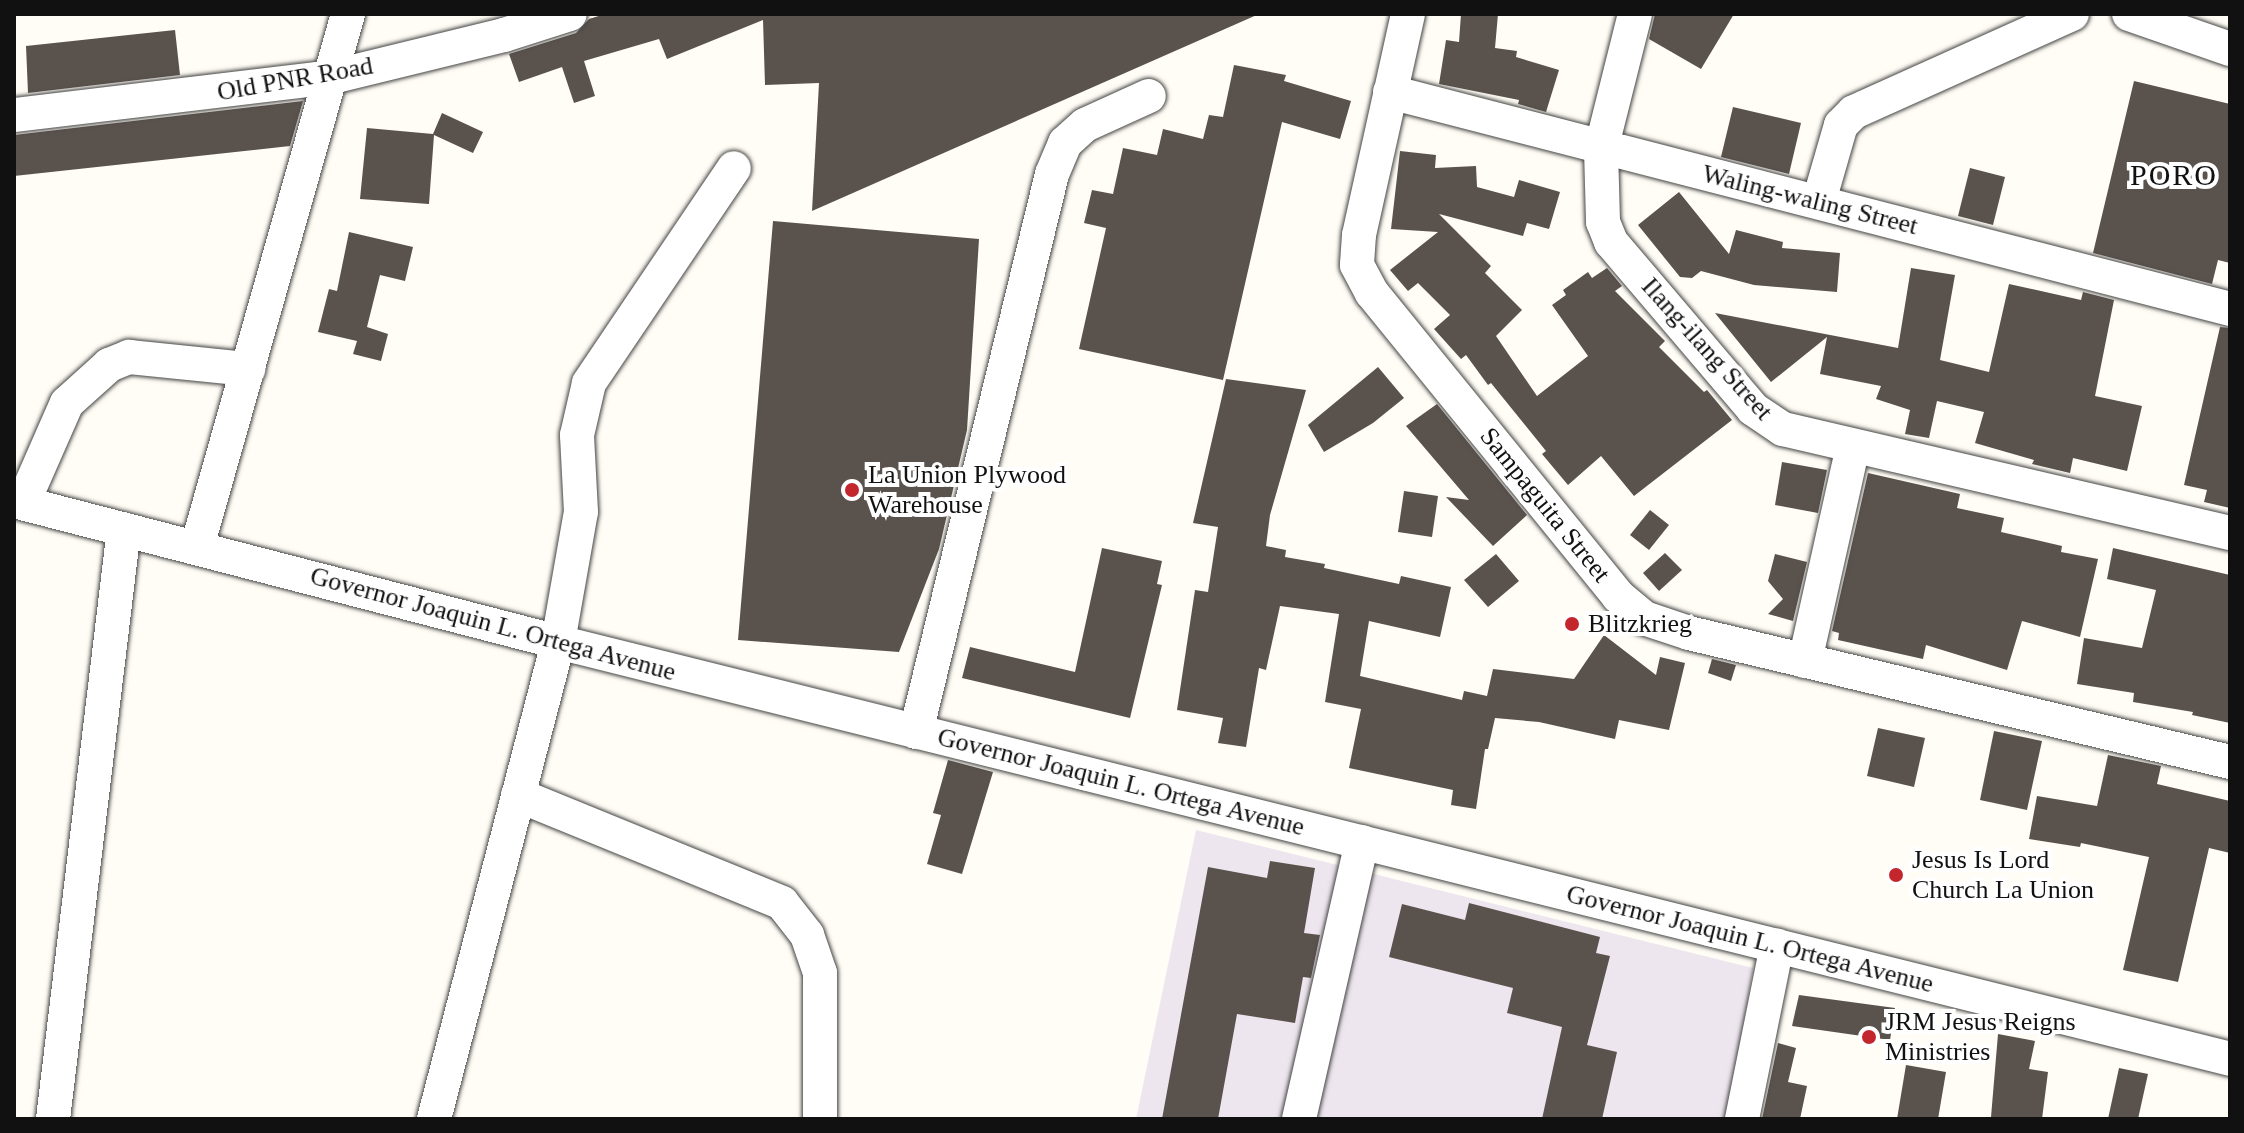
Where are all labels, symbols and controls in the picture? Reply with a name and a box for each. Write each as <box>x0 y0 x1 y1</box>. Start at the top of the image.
street label: Old PNR Road <box>215 50 375 108</box>
district label: PORO <box>2130 157 2218 193</box>
street label: Waling-waling Street <box>1699 158 1921 242</box>
street label: Ilang-ilang Street <box>1635 271 1779 427</box>
street label: Sampaguita Street <box>1473 421 1617 589</box>
place label: La Union Plywood Warehouse <box>868 459 1066 520</box>
marker: La Union Plywood Warehouse <box>843 481 861 499</box>
street label: Governor Joaquin L. Ortega Avenue <box>306 560 680 688</box>
place label: Blitzkrieg <box>1588 608 1692 640</box>
marker: Blitzkrieg <box>1563 615 1581 633</box>
street label: Governor Joaquin L. Ortega Avenue <box>934 721 1308 843</box>
place label: Jesus Is Lord Church La Union <box>1912 844 2094 906</box>
marker: Jesus Is Lord Church La Union <box>1887 866 1905 884</box>
street label: Governor Joaquin L. Ortega Avenue <box>1563 878 1937 1000</box>
place label: JRM Jesus Reigns Ministries <box>1885 1006 2076 1068</box>
marker: JRM Jesus Reigns Ministries <box>1860 1028 1878 1046</box>

